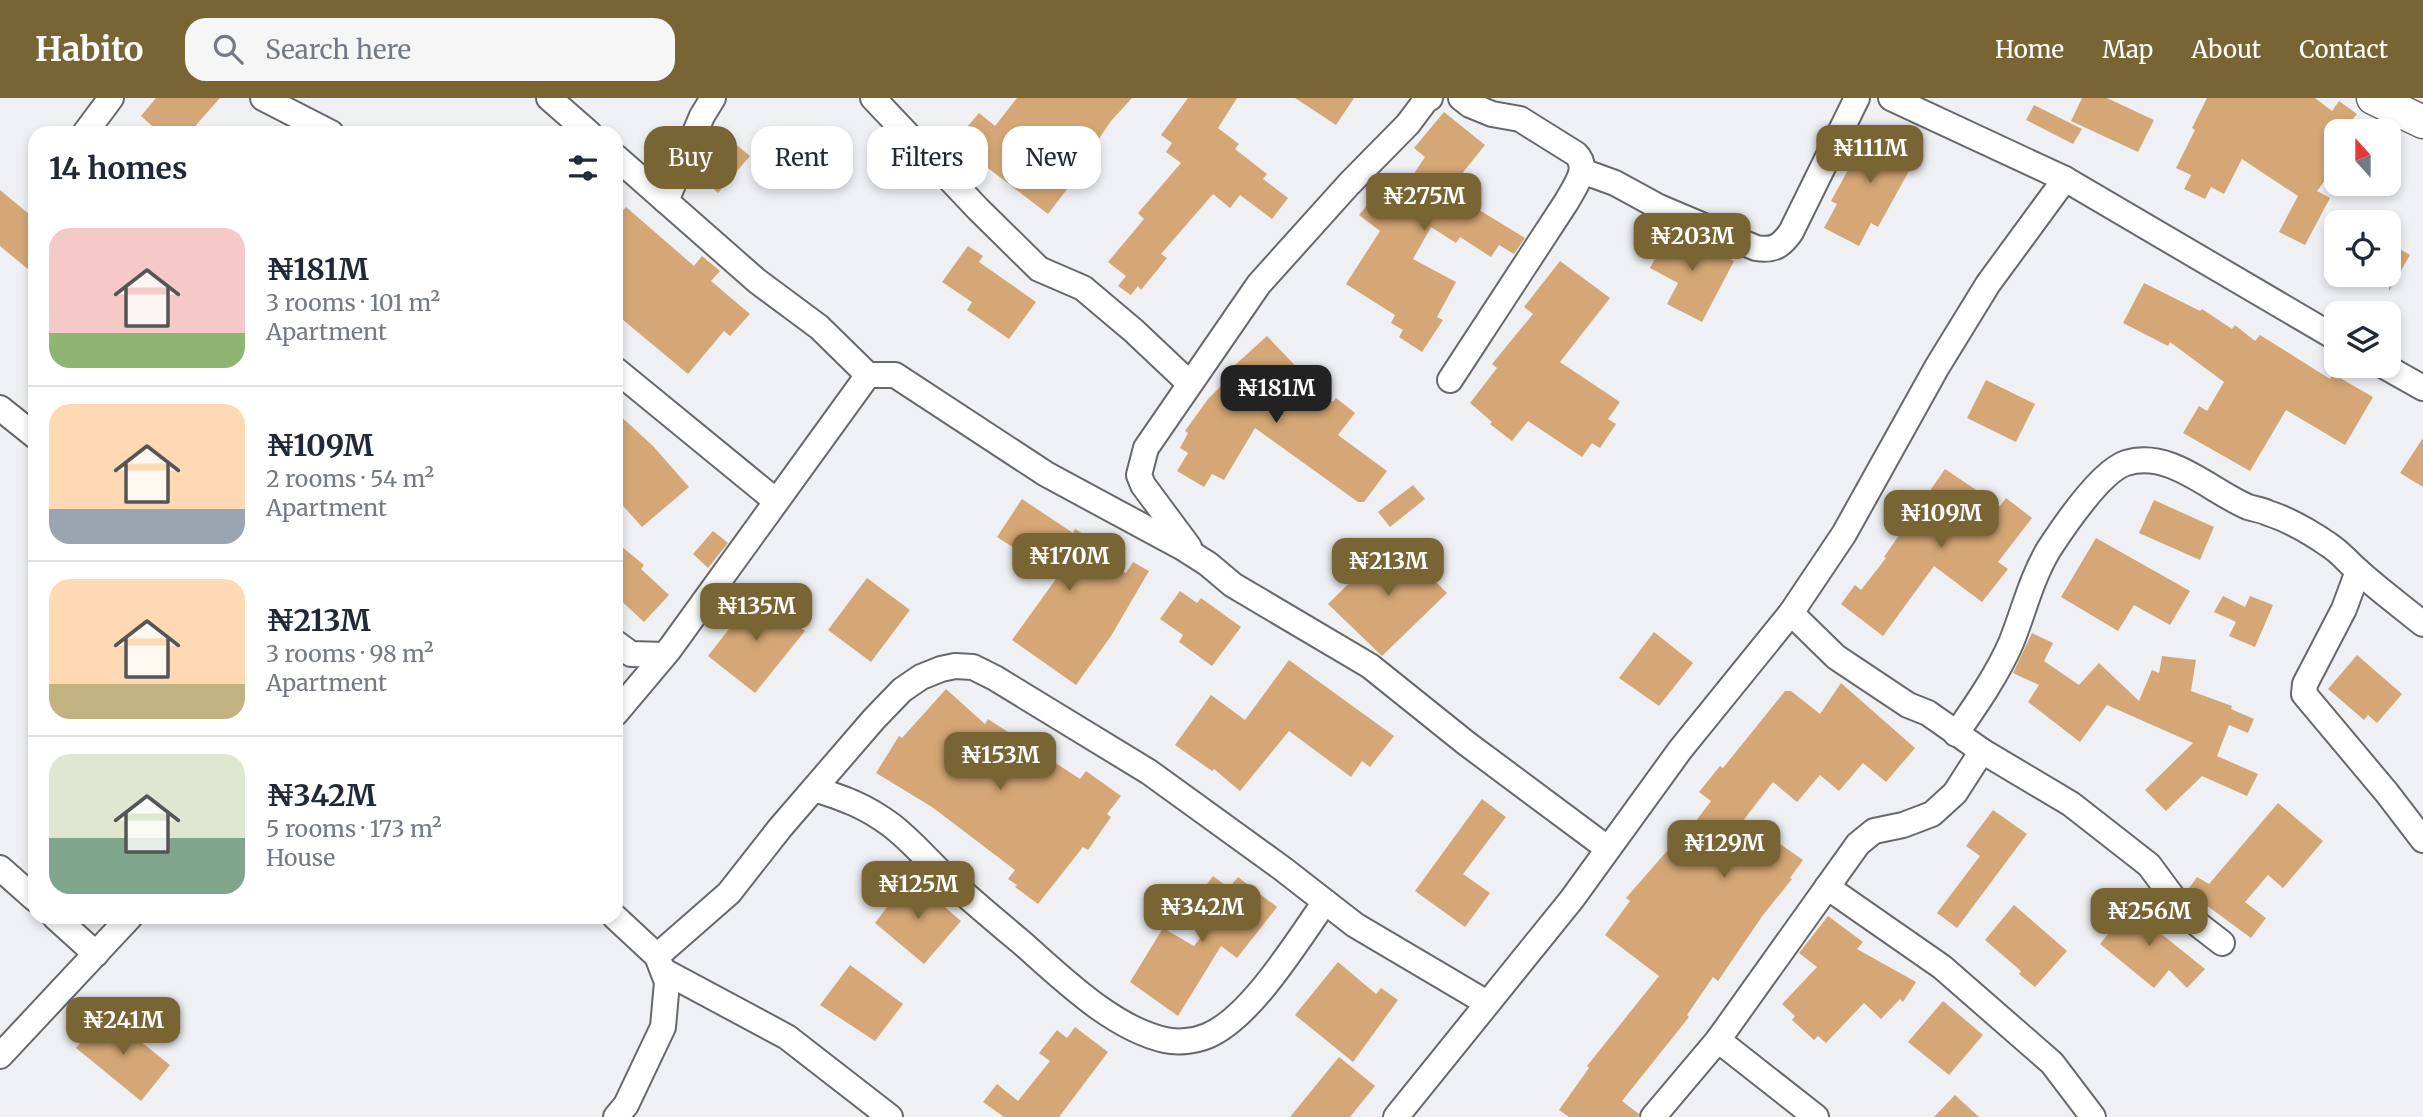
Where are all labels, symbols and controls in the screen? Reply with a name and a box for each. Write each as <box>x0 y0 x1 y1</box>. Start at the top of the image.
search box <box>185 18 675 81</box>
text: Habito <box>35 29 143 70</box>
icon: search <box>209 30 247 68</box>
text: Search here <box>265 33 411 66</box>
text: Home <box>1995 34 2064 65</box>
text: Map <box>2102 34 2153 65</box>
text: About <box>2191 34 2261 65</box>
text: Contact <box>2299 34 2388 65</box>
north arrow <box>2324 119 2401 196</box>
map controls <box>2324 119 2401 378</box>
chip: Buy <box>644 126 737 189</box>
chip: Rent <box>751 126 853 189</box>
chip: Filters <box>867 126 988 189</box>
chip: New <box>1002 126 1101 189</box>
pin: ₦111M <box>1821 126 1919 185</box>
text: ₦111M <box>1832 133 1908 162</box>
text: 14 homes <box>49 149 187 187</box>
icon: filters <box>564 149 602 187</box>
pin: ₦275M <box>1375 174 1473 233</box>
text: ₦275M <box>1382 181 1466 210</box>
button: locate <box>2324 210 2401 287</box>
pin: ₦203M <box>1643 214 1741 273</box>
text: ₦203M <box>1650 221 1734 250</box>
text: ₦181M <box>266 250 369 288</box>
icon: home <box>105 256 189 340</box>
text: 3 rooms · 101 m² <box>266 288 440 317</box>
button: layers <box>2324 301 2401 378</box>
text: Apartment <box>266 317 387 346</box>
pin: ₦181M <box>1227 366 1325 425</box>
text: ₦181M <box>1237 373 1315 402</box>
text: ₦109M <box>266 426 374 464</box>
icon: home <box>105 432 189 516</box>
text: 2 rooms · 54 m² <box>266 464 434 493</box>
pin: ₦109M <box>1892 490 1990 550</box>
text: Apartment <box>266 493 387 522</box>
text: ₦109M <box>1900 498 1982 527</box>
pin: ₦170M <box>1020 533 1118 593</box>
pin: ₦213M <box>1339 538 1437 598</box>
text: ₦170M <box>1028 541 1110 570</box>
text: ₦213M <box>1348 546 1428 575</box>
pin: ₦135M <box>707 584 805 643</box>
text: ₦135M <box>716 591 796 620</box>
text: ₦213M <box>266 601 371 639</box>
icon: home <box>105 607 189 691</box>
text: 3 rooms · 98 m² <box>266 639 434 668</box>
text: Apartment <box>266 668 387 697</box>
pin: ₦153M <box>951 732 1049 792</box>
text: ₦153M <box>960 740 1040 769</box>
text: ₦342M <box>266 776 376 814</box>
icon: home <box>105 782 189 866</box>
text: 5 rooms · 173 m² <box>266 814 442 843</box>
pin: ₦129M <box>1675 820 1773 880</box>
text: ₦129M <box>1683 828 1765 857</box>
text: House <box>266 843 335 872</box>
pin: ₦125M <box>869 862 967 921</box>
text: ₦125M <box>878 869 958 898</box>
pin: ₦342M <box>1153 884 1251 944</box>
pin: ₦256M <box>2100 888 2198 948</box>
text: ₦342M <box>1160 892 1244 921</box>
text: ₦256M <box>2107 896 2191 925</box>
pin: ₦241M <box>74 998 172 1057</box>
text: ₦241M <box>82 1005 164 1034</box>

